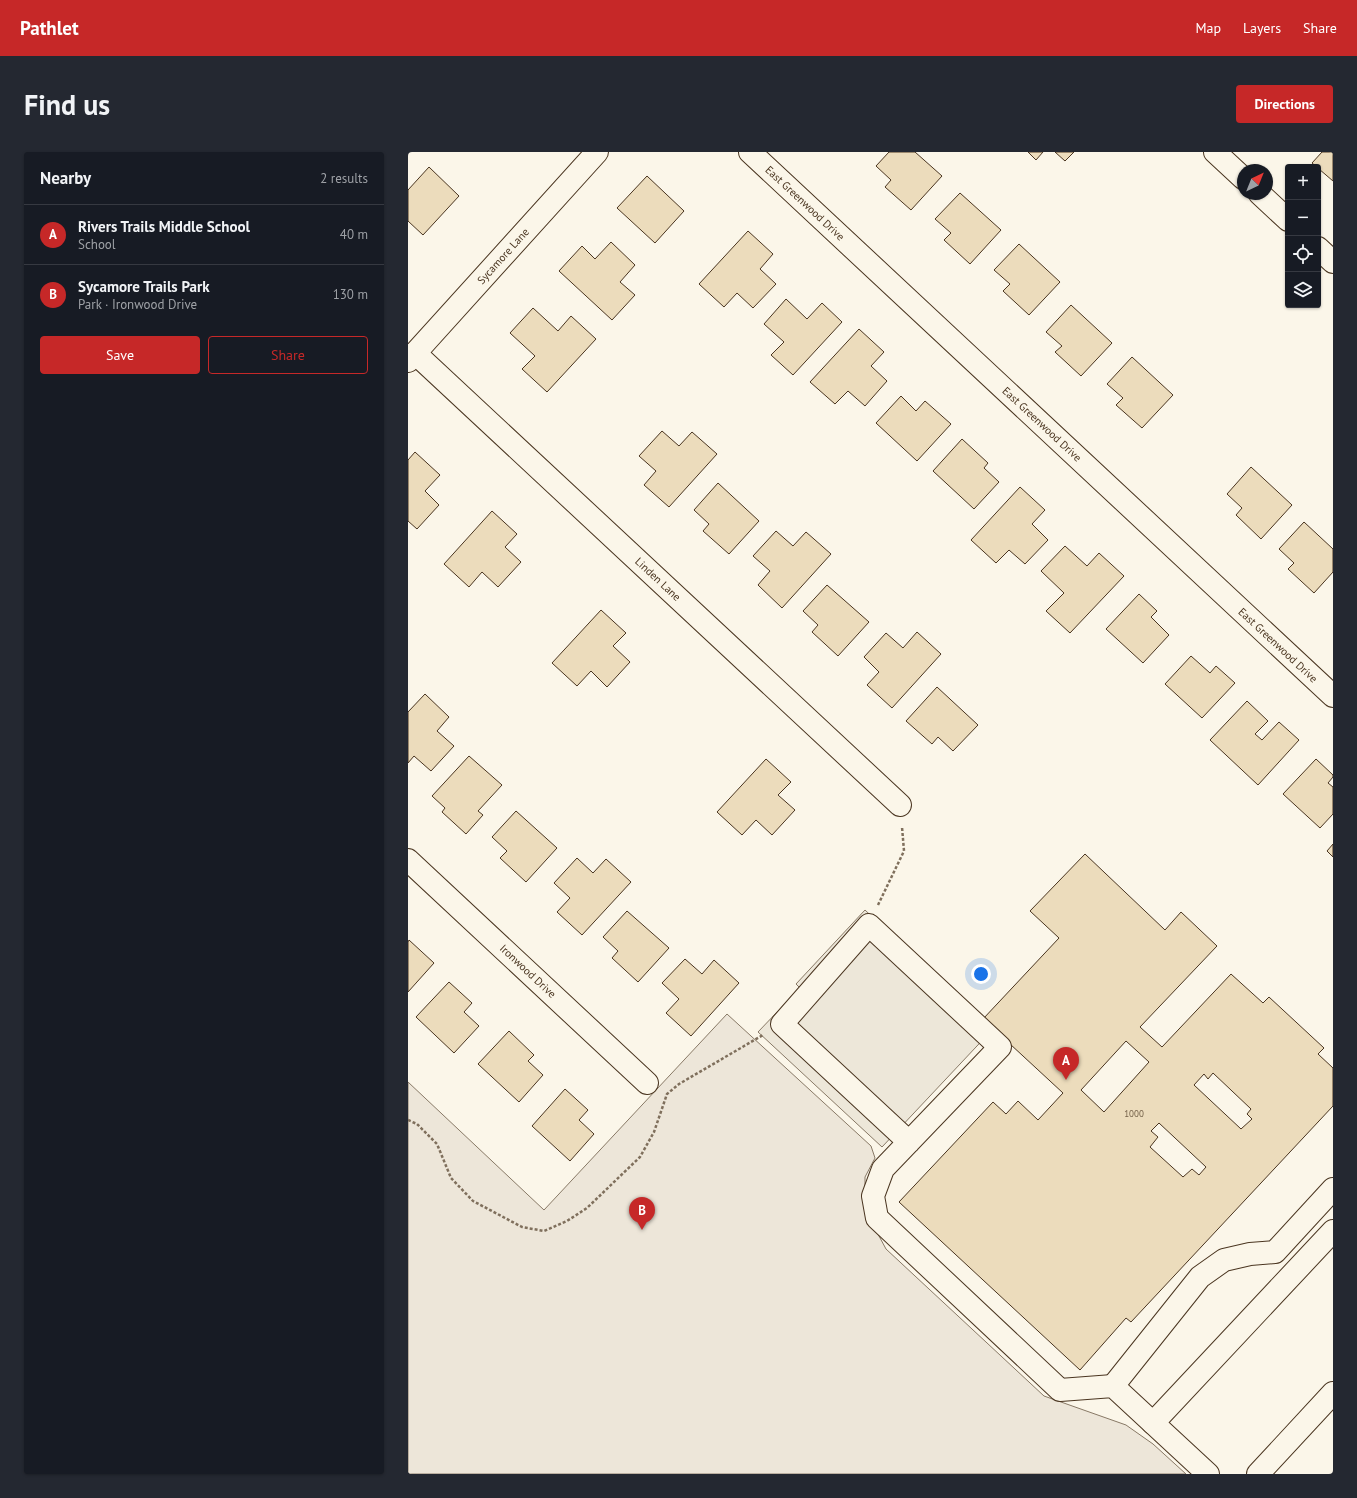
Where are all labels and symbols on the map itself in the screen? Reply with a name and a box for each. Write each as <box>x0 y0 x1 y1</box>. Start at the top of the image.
street label: East Greenwood Drive <box>762 163 848 244</box>
north arrow <box>1237 164 1273 200</box>
street label: Sycamore Lane <box>474 225 532 287</box>
street label: East Greenwood Drive <box>999 384 1085 465</box>
street label: Linden Lane <box>632 554 684 604</box>
street label: East Greenwood Drive <box>1235 605 1321 686</box>
street label: Ironwood Drive <box>497 941 559 1001</box>
your location <box>971 964 991 984</box>
pin: A <box>1053 1047 1079 1080</box>
house number: 1000 <box>1124 1108 1144 1119</box>
pin: B <box>629 1197 655 1230</box>

